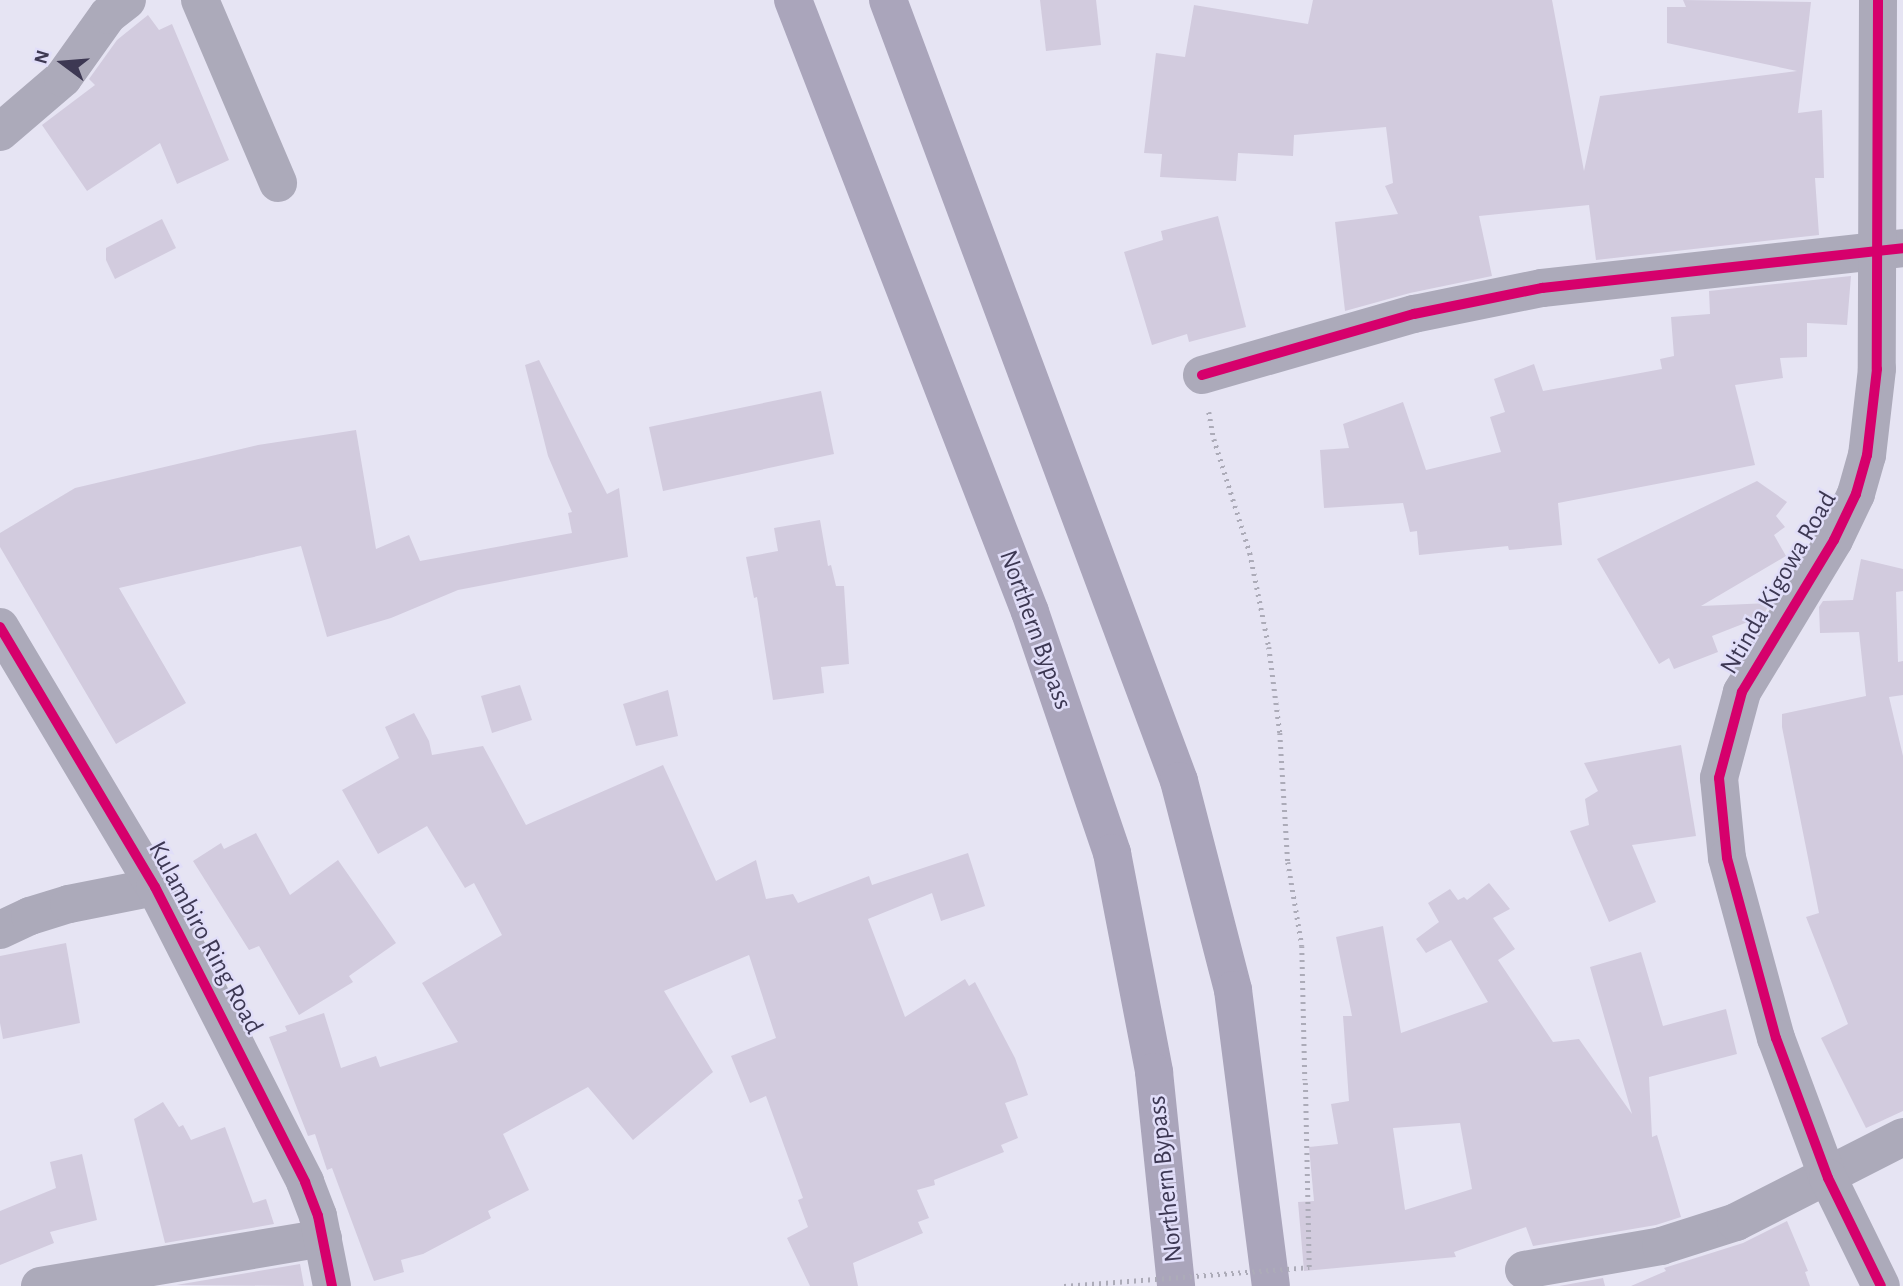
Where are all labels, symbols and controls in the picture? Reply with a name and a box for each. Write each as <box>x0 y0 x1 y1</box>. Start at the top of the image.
north arrow <box>28 28 98 98</box>
text: N <box>31 48 53 66</box>
street label: Ntinda Kigowa Road <box>1714 486 1844 680</box>
street label: Northern Bypass <box>992 546 1078 714</box>
street label: Kulambiro Ring Road <box>141 836 269 1040</box>
street label: Northern Bypass <box>1142 1094 1190 1264</box>

